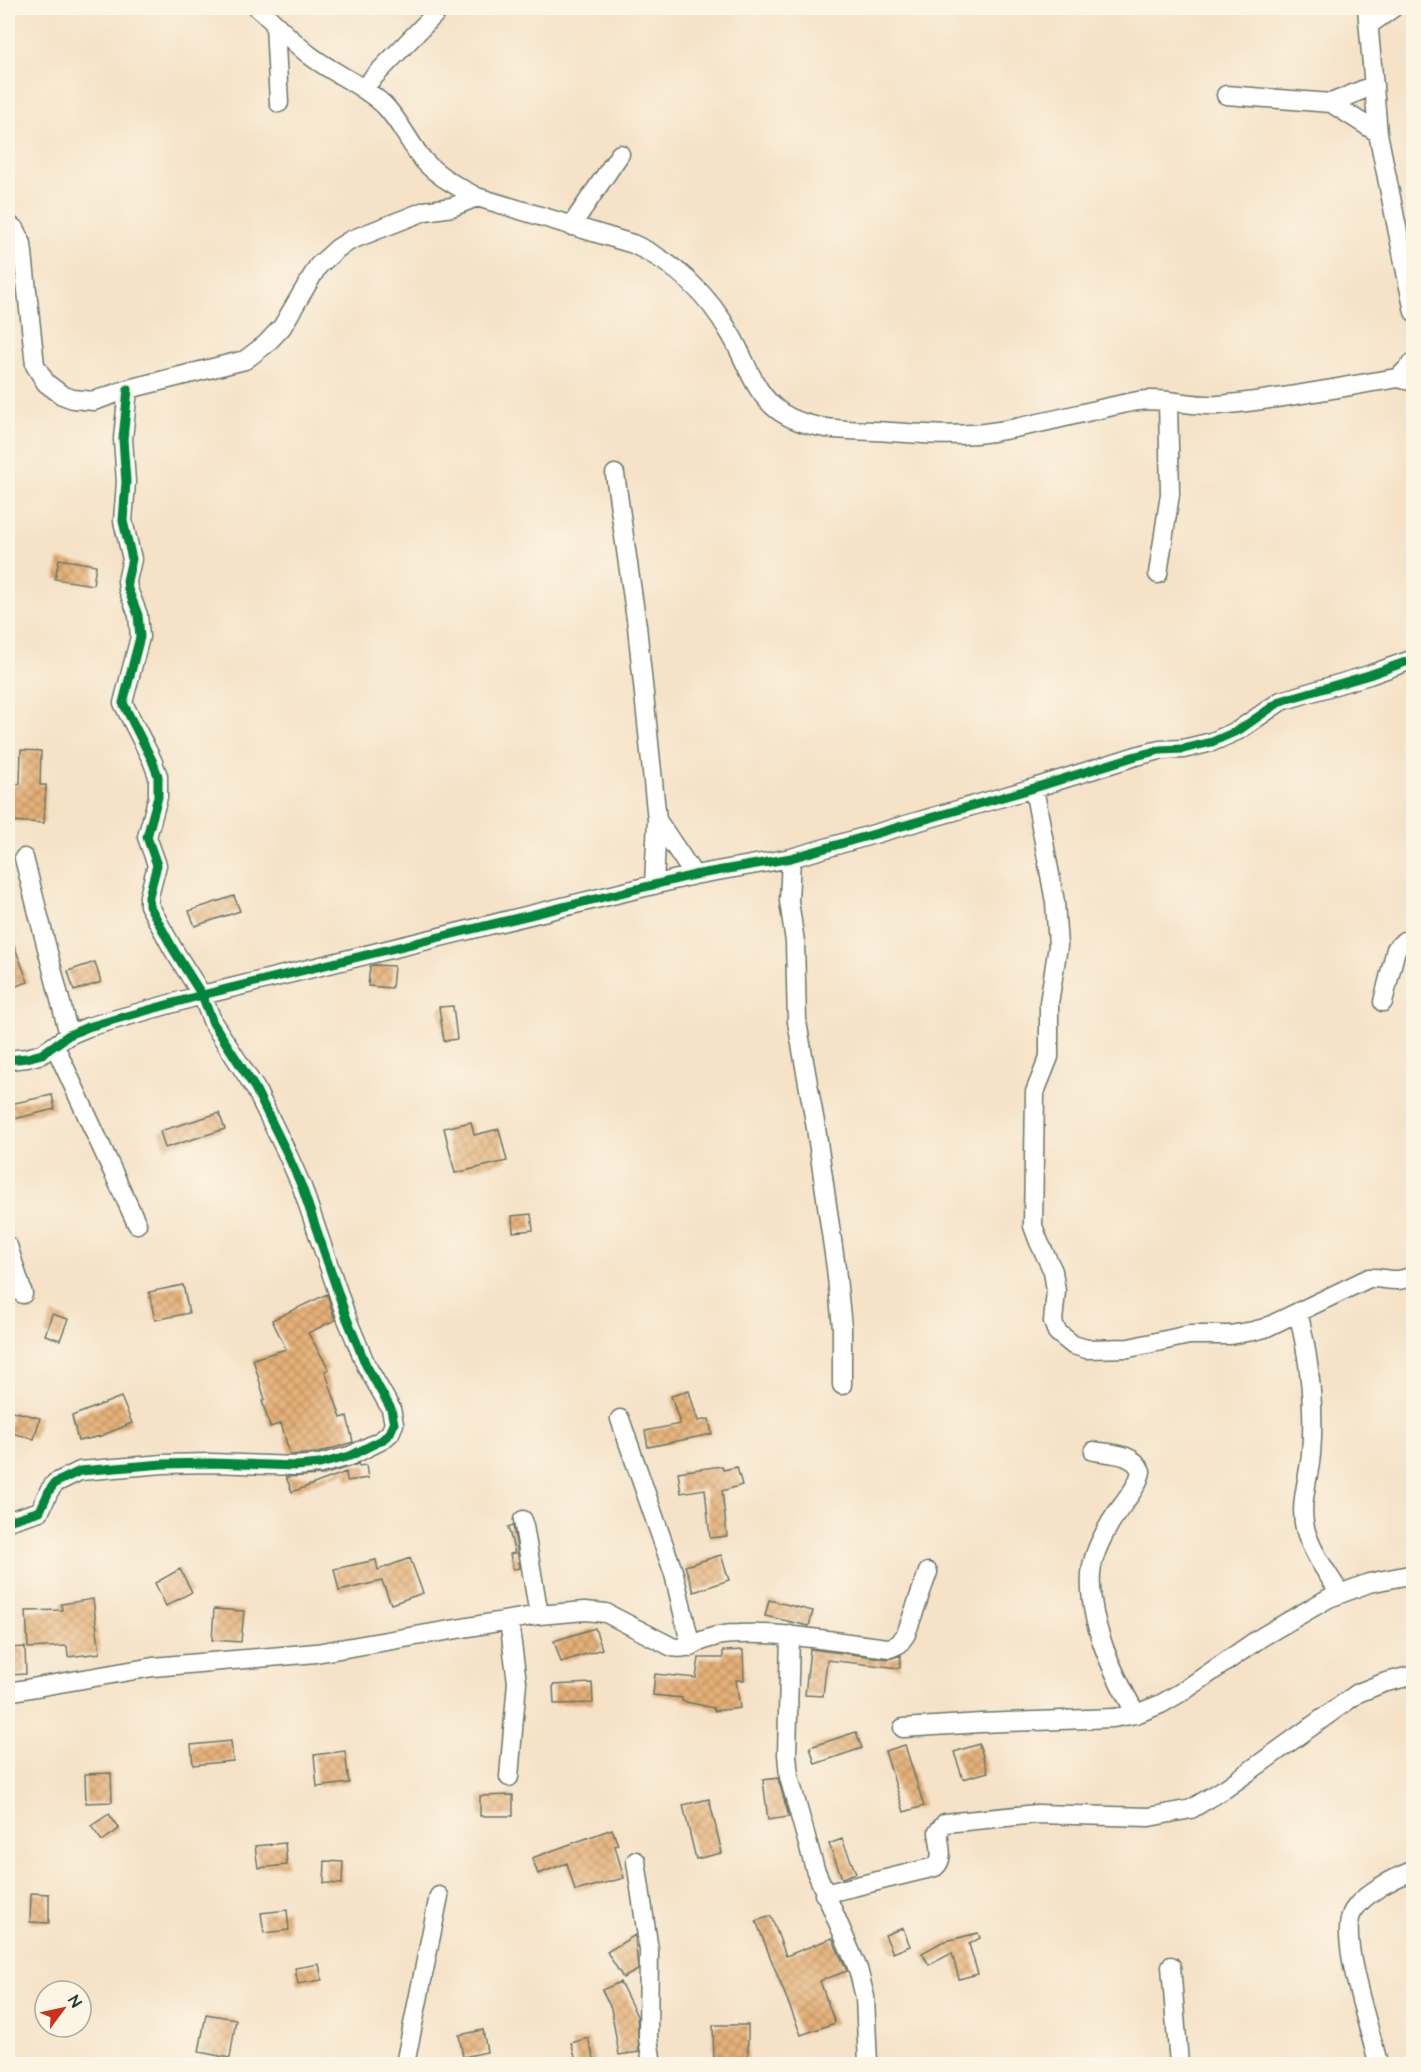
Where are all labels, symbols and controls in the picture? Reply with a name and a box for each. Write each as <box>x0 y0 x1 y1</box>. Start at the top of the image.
north arrow <box>33 1979 93 2039</box>
text: N <box>63 1991 87 2012</box>

